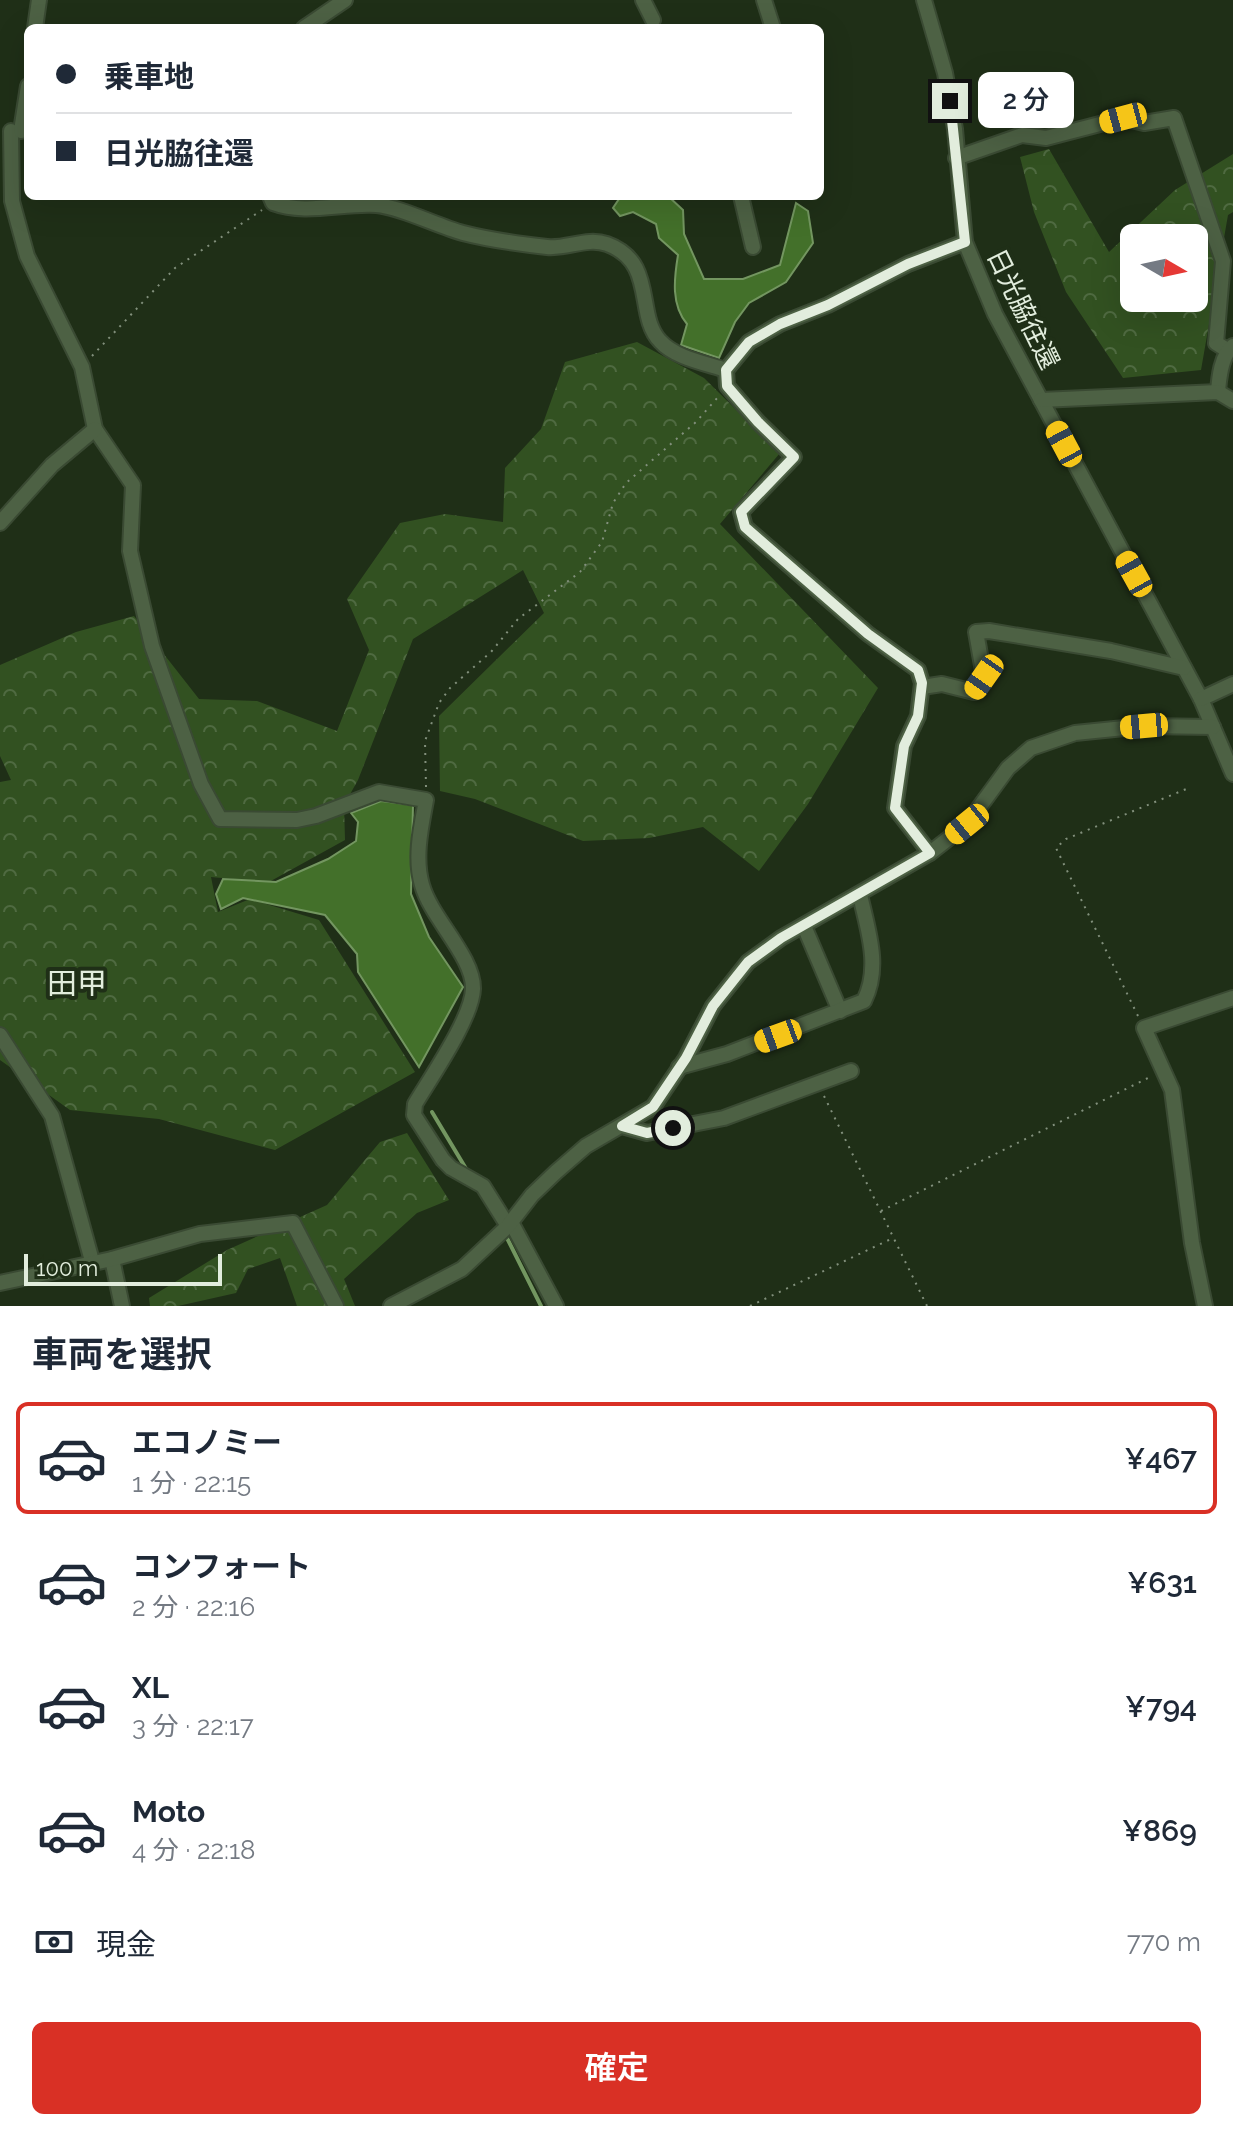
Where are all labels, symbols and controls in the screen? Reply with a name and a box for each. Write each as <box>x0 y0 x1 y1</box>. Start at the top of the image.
text: 乗車地 <box>104 59 194 94</box>
callout: 2 分 <box>978 73 1074 129</box>
route end <box>932 83 968 119</box>
text: 2 分 <box>1003 85 1049 115</box>
car <box>1097 100 1149 136</box>
text: 日光脇往還 <box>104 136 254 171</box>
north arrow <box>1120 224 1208 312</box>
map controls <box>1120 224 1208 312</box>
street label: 日光脇往還 <box>981 244 1065 374</box>
car <box>1042 417 1086 471</box>
car <box>1112 547 1156 601</box>
car <box>960 650 1008 704</box>
car <box>1119 712 1169 740</box>
car <box>941 800 993 848</box>
district label: 田甲 <box>47 966 107 1001</box>
car <box>751 1017 805 1055</box>
route start <box>655 1110 691 1146</box>
scale bar <box>24 1250 222 1286</box>
text: 100 m <box>36 1255 98 1281</box>
text: 車両を選択 <box>32 1333 212 1375</box>
icon: car <box>36 1422 108 1494</box>
text: エコノミー <box>132 1425 282 1460</box>
text: ¥467 <box>1124 1441 1197 1476</box>
text: 1 分 · 22:15 <box>132 1468 251 1498</box>
icon: car <box>36 1546 108 1618</box>
text: コンフォート <box>132 1549 311 1584</box>
text: ¥631 <box>1127 1565 1197 1600</box>
text: 2 分 · 22:16 <box>132 1592 255 1622</box>
icon: car <box>36 1670 108 1742</box>
text: XL <box>132 1670 169 1705</box>
text: ¥794 <box>1125 1689 1197 1724</box>
text: 3 分 · 22:17 <box>132 1711 254 1741</box>
icon: car <box>36 1794 108 1866</box>
text: Moto <box>132 1794 205 1829</box>
text: ¥869 <box>1122 1813 1197 1848</box>
text: 4 分 · 22:18 <box>132 1835 256 1865</box>
icon: cash <box>32 1920 76 1964</box>
text: 現金 <box>96 1927 156 1962</box>
text: 770 m <box>1127 1927 1201 1957</box>
button: 確定 <box>32 2022 1201 2114</box>

